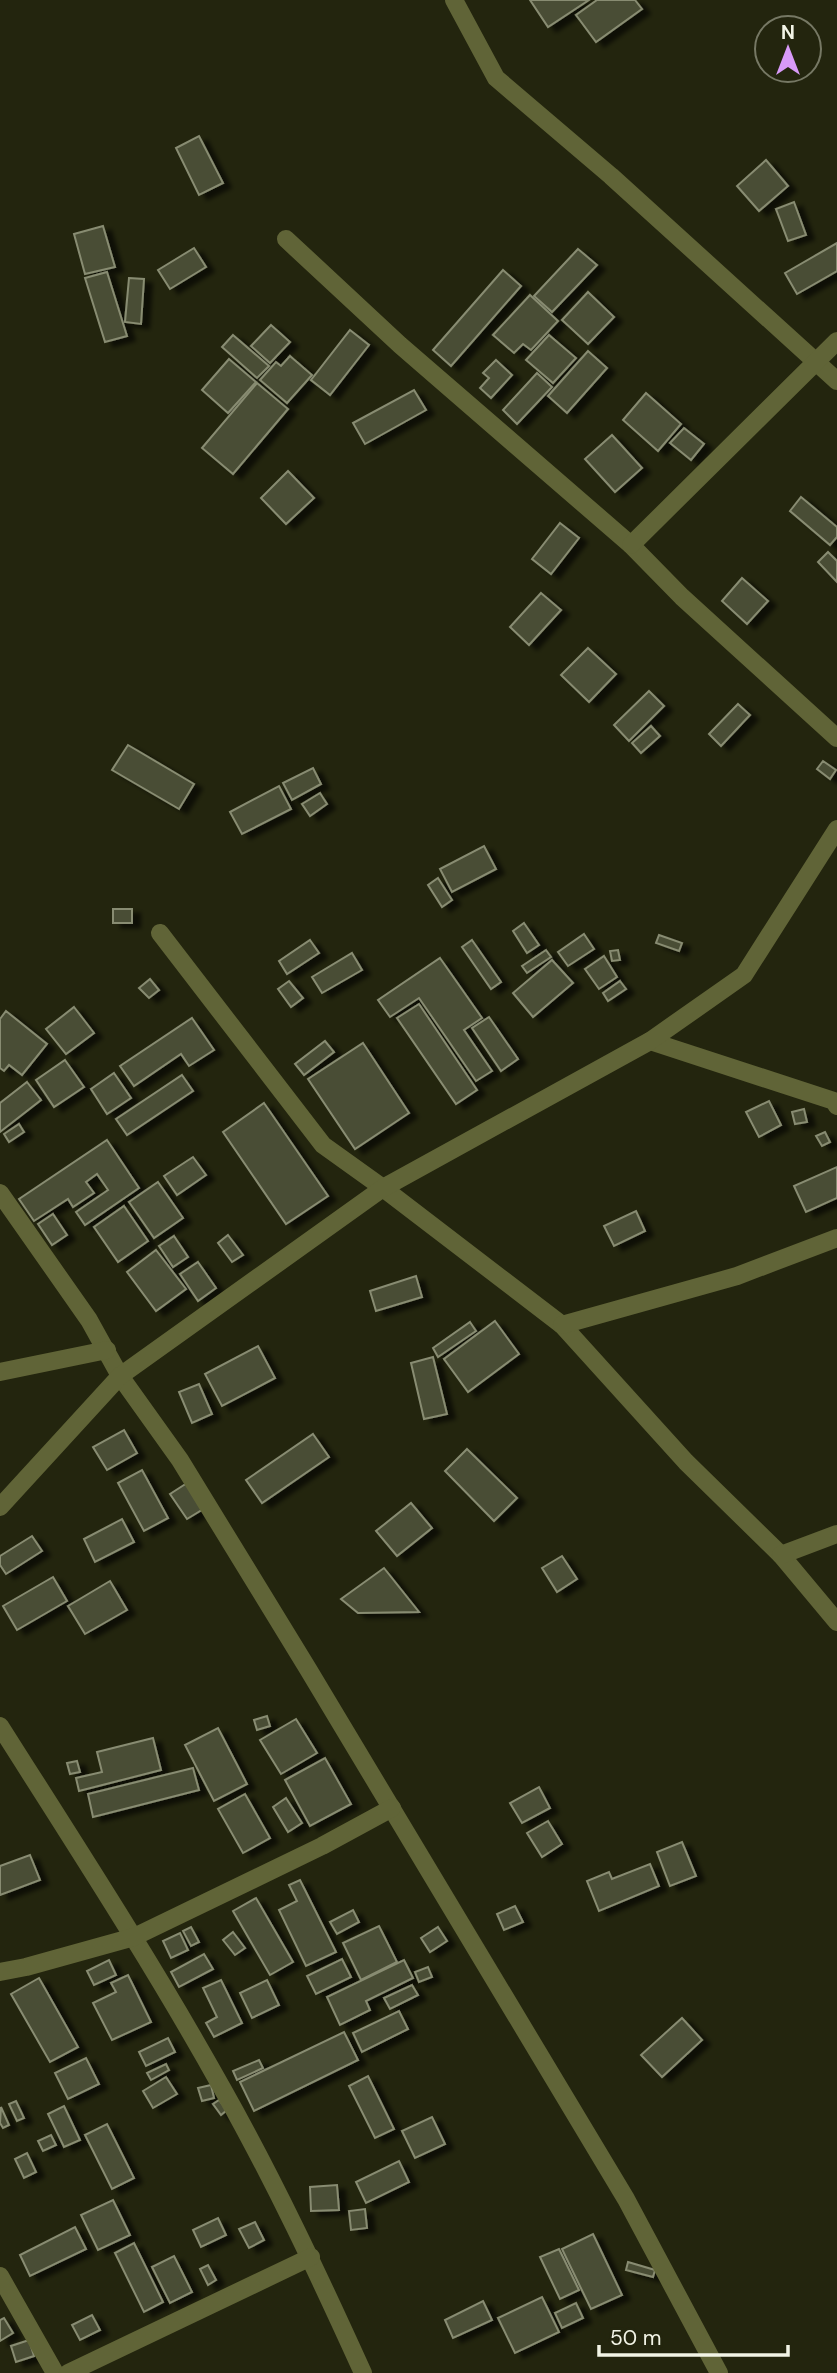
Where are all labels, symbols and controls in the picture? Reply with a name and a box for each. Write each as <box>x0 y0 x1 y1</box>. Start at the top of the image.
north arrow <box>753 14 823 84</box>
text: N <box>781 20 795 45</box>
scale bar <box>599 2314 788 2358</box>
text: 50 m <box>610 2324 661 2352</box>

